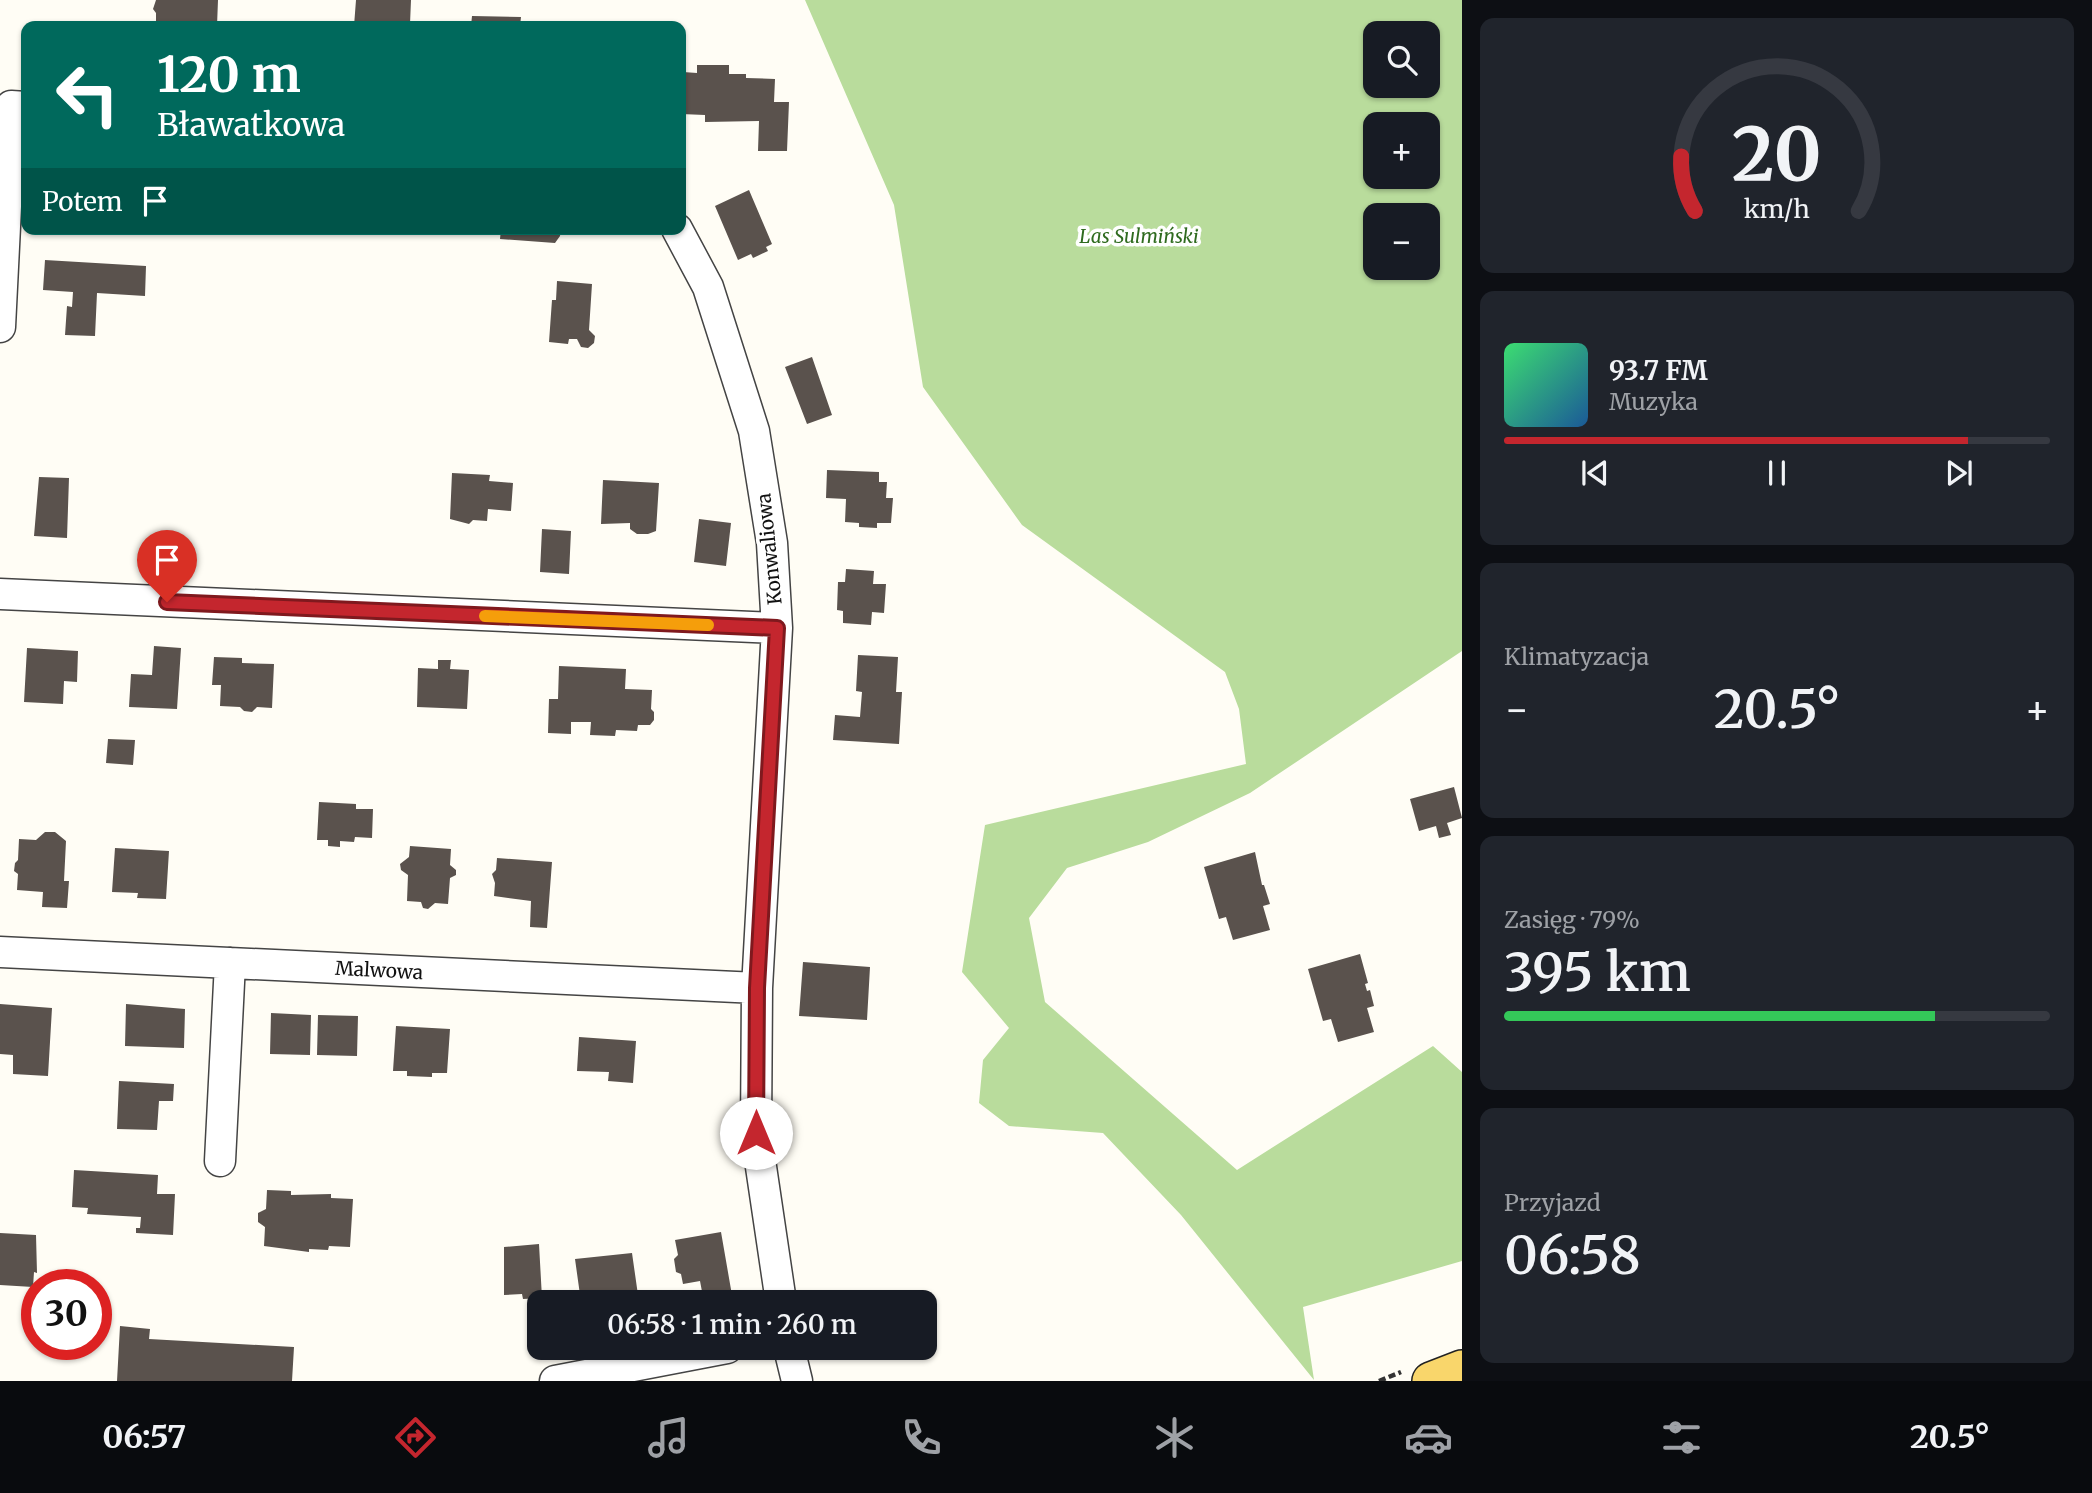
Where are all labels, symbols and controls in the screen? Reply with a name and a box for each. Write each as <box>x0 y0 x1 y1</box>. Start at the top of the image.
map controls <box>1363 21 1440 280</box>
button: search <box>1363 21 1440 98</box>
text: 120 m <box>157 44 301 105</box>
icon: left <box>42 49 133 140</box>
text: Bławatkowa <box>157 105 345 145</box>
text: 20 <box>1732 110 1822 202</box>
button: + <box>1363 112 1440 189</box>
icon: arrive <box>136 182 174 220</box>
text: Potem <box>42 185 122 218</box>
text: km/h <box>1744 193 1810 225</box>
button: − <box>1363 203 1440 280</box>
park label: Las Sulmiński <box>1079 224 1199 248</box>
text: 93.7 FM <box>1609 354 1708 387</box>
text: Muzyka <box>1609 387 1698 416</box>
icon: previous <box>1576 454 1614 492</box>
icon: pause <box>1758 454 1796 492</box>
icon: next <box>1940 454 1978 492</box>
street label: Konwaliowa <box>751 492 787 606</box>
pin <box>137 530 197 602</box>
icon: arrive <box>148 541 186 579</box>
text: Klimatyzacja <box>1504 642 1649 671</box>
text: 20.5° <box>1714 677 1840 742</box>
text: − <box>1504 686 1529 733</box>
text: + <box>2025 686 2050 733</box>
text: Zasięg · 79% <box>1504 905 1640 934</box>
text: 395 km <box>1504 940 1691 1005</box>
street label: Malwowa <box>334 956 424 984</box>
position arrow <box>719 1096 793 1170</box>
text: Przyjazd <box>1504 1188 1601 1217</box>
text: 06:58 <box>1504 1223 1641 1288</box>
speed limit sign: 30 <box>21 1269 112 1360</box>
text: 06:58 · 1 min · 260 m <box>607 1308 857 1341</box>
icon: directions <box>391 1413 440 1462</box>
icon: music <box>644 1413 693 1462</box>
icon: phone <box>897 1413 946 1462</box>
icon: climate <box>1150 1413 1199 1462</box>
icon: car <box>1404 1413 1453 1462</box>
icon: filters <box>1657 1413 1706 1462</box>
text: 06:57 <box>102 1417 186 1457</box>
text: 20.5° <box>1910 1417 1990 1457</box>

